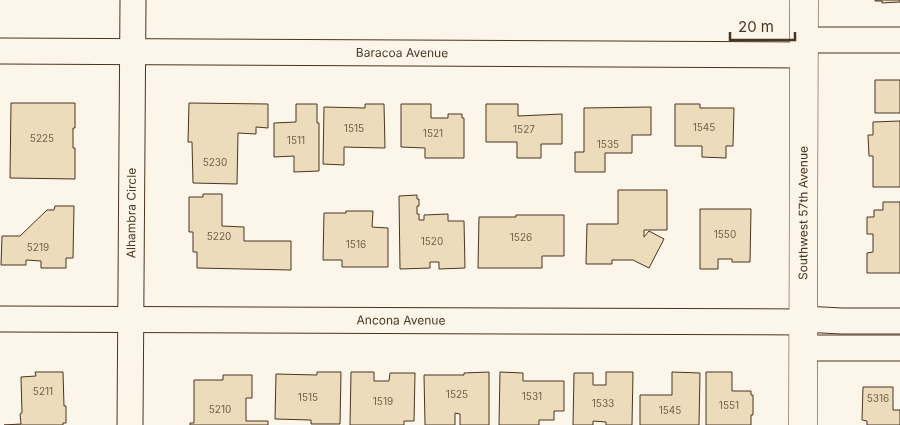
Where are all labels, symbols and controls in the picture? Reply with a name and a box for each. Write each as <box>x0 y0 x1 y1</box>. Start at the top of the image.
scale bar <box>730 10 795 42</box>
text: 20 m <box>738 17 774 36</box>
street label: Baracoa Avenue <box>356 45 448 60</box>
house number: 1545 <box>693 121 715 133</box>
house number: 1515 <box>344 122 364 134</box>
house number: 1527 <box>513 123 535 135</box>
house number: 1521 <box>423 127 443 139</box>
house number: 5225 <box>30 132 54 144</box>
house number: 1511 <box>287 134 305 146</box>
house number: 1535 <box>597 138 619 150</box>
street label: Southwest 57th Avenue <box>795 146 811 280</box>
house number: 5230 <box>203 156 227 168</box>
street label: Alhambra Circle <box>123 168 139 258</box>
house number: 1550 <box>714 228 736 240</box>
house number: 5220 <box>207 230 231 242</box>
house number: 1526 <box>510 231 532 243</box>
house number: 1520 <box>421 235 443 247</box>
house number: 1516 <box>346 238 366 250</box>
house number: 5219 <box>27 241 49 253</box>
street label: Ancona Avenue <box>357 312 445 328</box>
house number: 5211 <box>33 385 53 397</box>
house number: 1525 <box>446 388 468 400</box>
house number: 1531 <box>522 390 542 402</box>
house number: 1515 <box>298 391 318 403</box>
house number: 5316 <box>867 392 889 404</box>
house number: 1519 <box>373 395 393 407</box>
house number: 1533 <box>592 397 614 409</box>
house number: 1551 <box>719 399 739 411</box>
house number: 5210 <box>209 403 231 415</box>
house number: 1545 <box>659 404 681 416</box>

